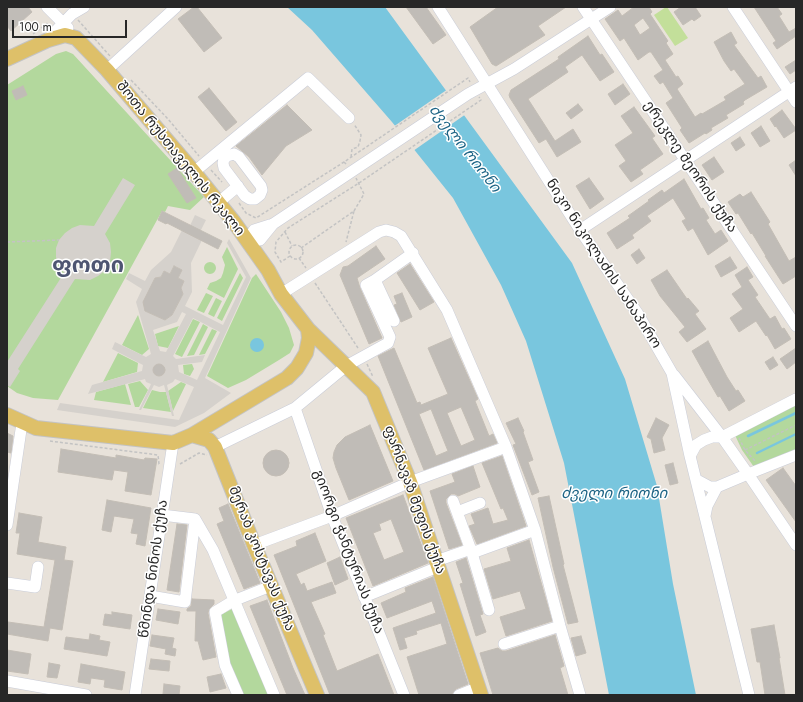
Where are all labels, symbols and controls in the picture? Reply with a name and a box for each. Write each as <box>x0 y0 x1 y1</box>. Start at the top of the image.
scale bar <box>14 12 129 38</box>
text: 100 m <box>19 18 52 36</box>
street label: შოთა რუსთაველის რკალი <box>112 78 248 240</box>
street label: ერეკლე მეორის ქუჩა <box>640 98 740 236</box>
water label: ძველი რიონი <box>424 102 504 196</box>
street label: ნიკო ნიკოლაძის სანაპირო <box>542 176 664 352</box>
district label: ფოთი <box>52 254 124 280</box>
street label: ფარნავაზ მეფის ქუჩა <box>379 424 449 576</box>
street label: გიორგი ჭანტურიას ქუჩა <box>309 468 387 636</box>
street label: მერაბ კოსტავას ქუჩა <box>224 484 298 634</box>
water label: ძველი რიონი <box>561 485 667 503</box>
street label: წმინდა ნინოს ქუჩა <box>136 499 172 639</box>

